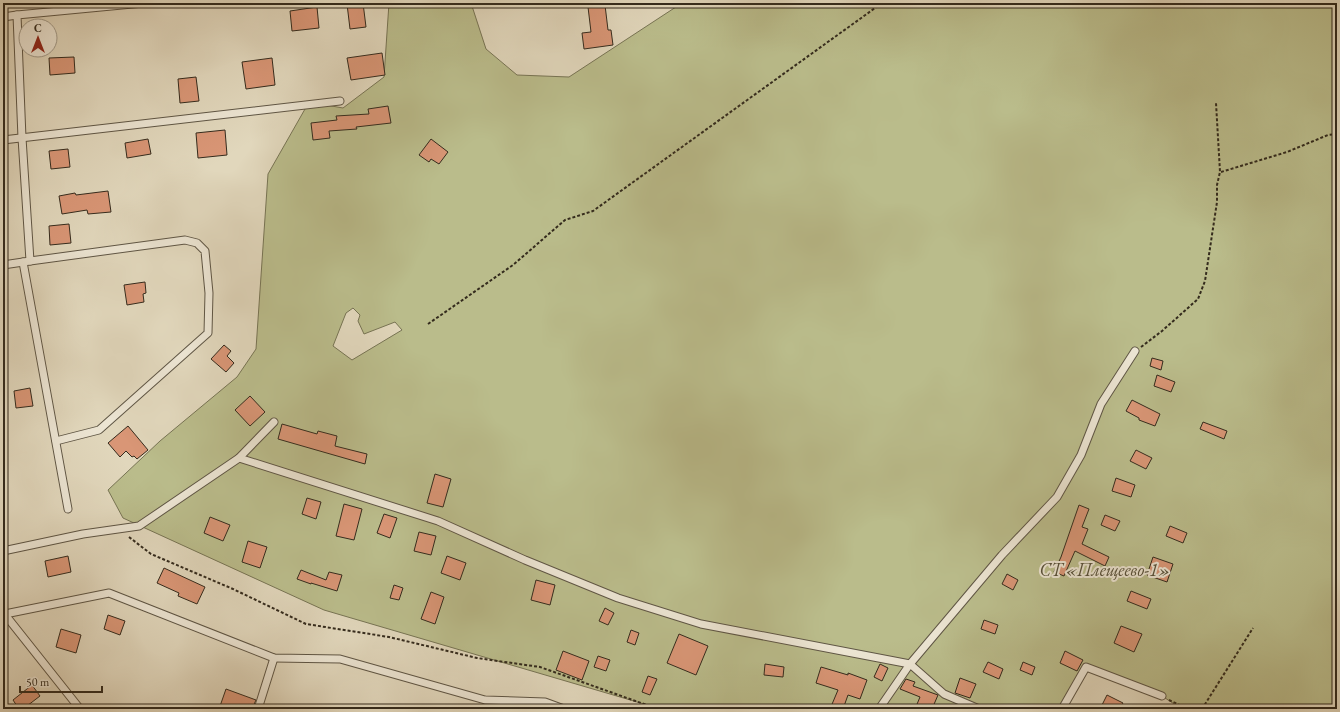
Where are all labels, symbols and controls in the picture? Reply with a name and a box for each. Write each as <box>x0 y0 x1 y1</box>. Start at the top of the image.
north arrow <box>18 18 58 58</box>
text: С <box>34 21 42 35</box>
park label: СТ «Плещеево-1» <box>1040 558 1170 581</box>
scale bar <box>20 668 102 694</box>
text: 50 m <box>26 674 50 690</box>

